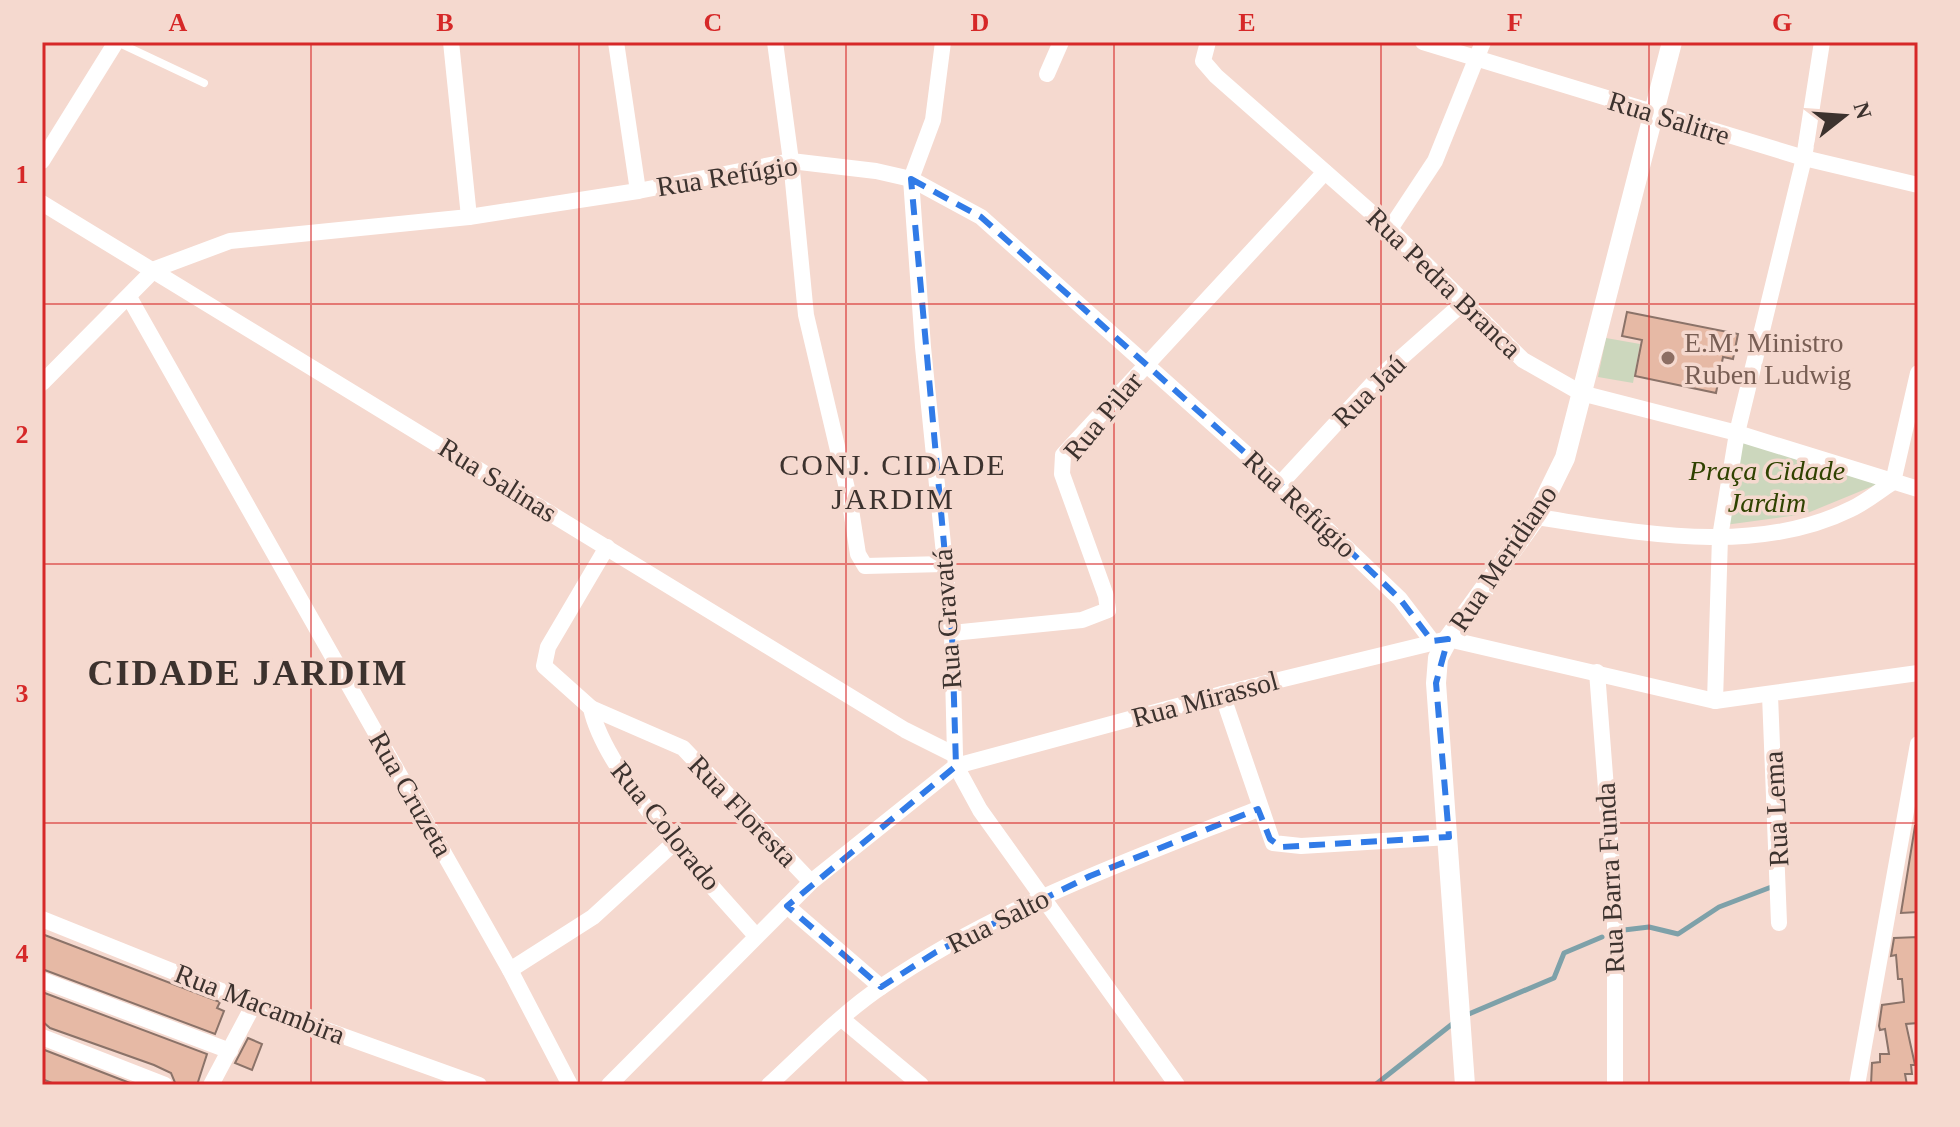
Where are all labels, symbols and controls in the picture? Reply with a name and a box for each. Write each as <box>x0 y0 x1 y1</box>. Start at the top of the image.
text: A <box>169 8 188 37</box>
text: B <box>436 8 454 37</box>
text: C <box>704 8 722 37</box>
text: D <box>971 8 989 37</box>
text: E <box>1238 8 1256 37</box>
text: F <box>1507 8 1523 37</box>
text: G <box>1772 8 1792 37</box>
north arrow <box>1804 76 1884 156</box>
street label: Rua Salitre <box>1605 85 1733 151</box>
text: N <box>1848 99 1877 122</box>
street label: Rua Refúgio <box>654 150 800 202</box>
text: 1 <box>16 160 29 189</box>
street label: Rua Pedra Branca <box>1361 202 1528 365</box>
place label: E.M. Ministro Ruben Ludwig <box>1684 327 1851 390</box>
street label: Rua Jaú <box>1326 348 1412 434</box>
marker: E.M. Ministro Ruben Ludwig <box>1659 349 1677 367</box>
street label: Rua Pilar <box>1057 365 1149 466</box>
text: 2 <box>16 420 29 449</box>
street label: Rua Salinas <box>433 432 563 528</box>
street label: Rua Refúgio <box>1237 444 1363 564</box>
district label: CONJ. CIDADE JARDIM <box>779 448 1007 515</box>
park label: Praça Cidade Jardim <box>1688 455 1845 518</box>
street label: Rua Meridiano <box>1443 479 1563 637</box>
street label: Rua Gravatá <box>927 547 967 690</box>
district label: CIDADE JARDIM <box>88 653 409 693</box>
street label: Rua Mirassol <box>1128 665 1282 733</box>
text: 3 <box>16 679 29 708</box>
street label: Rua Cruzeta <box>363 726 459 863</box>
street label: Rua Floresta <box>682 749 804 873</box>
street label: Rua Lema <box>1757 750 1795 868</box>
street label: Rua Colorado <box>605 756 727 896</box>
street label: Rua Barra Funda <box>1589 781 1630 974</box>
street label: Rua Salto <box>942 882 1054 960</box>
text: 4 <box>16 939 29 968</box>
street label: Rua Macambira <box>171 957 350 1051</box>

